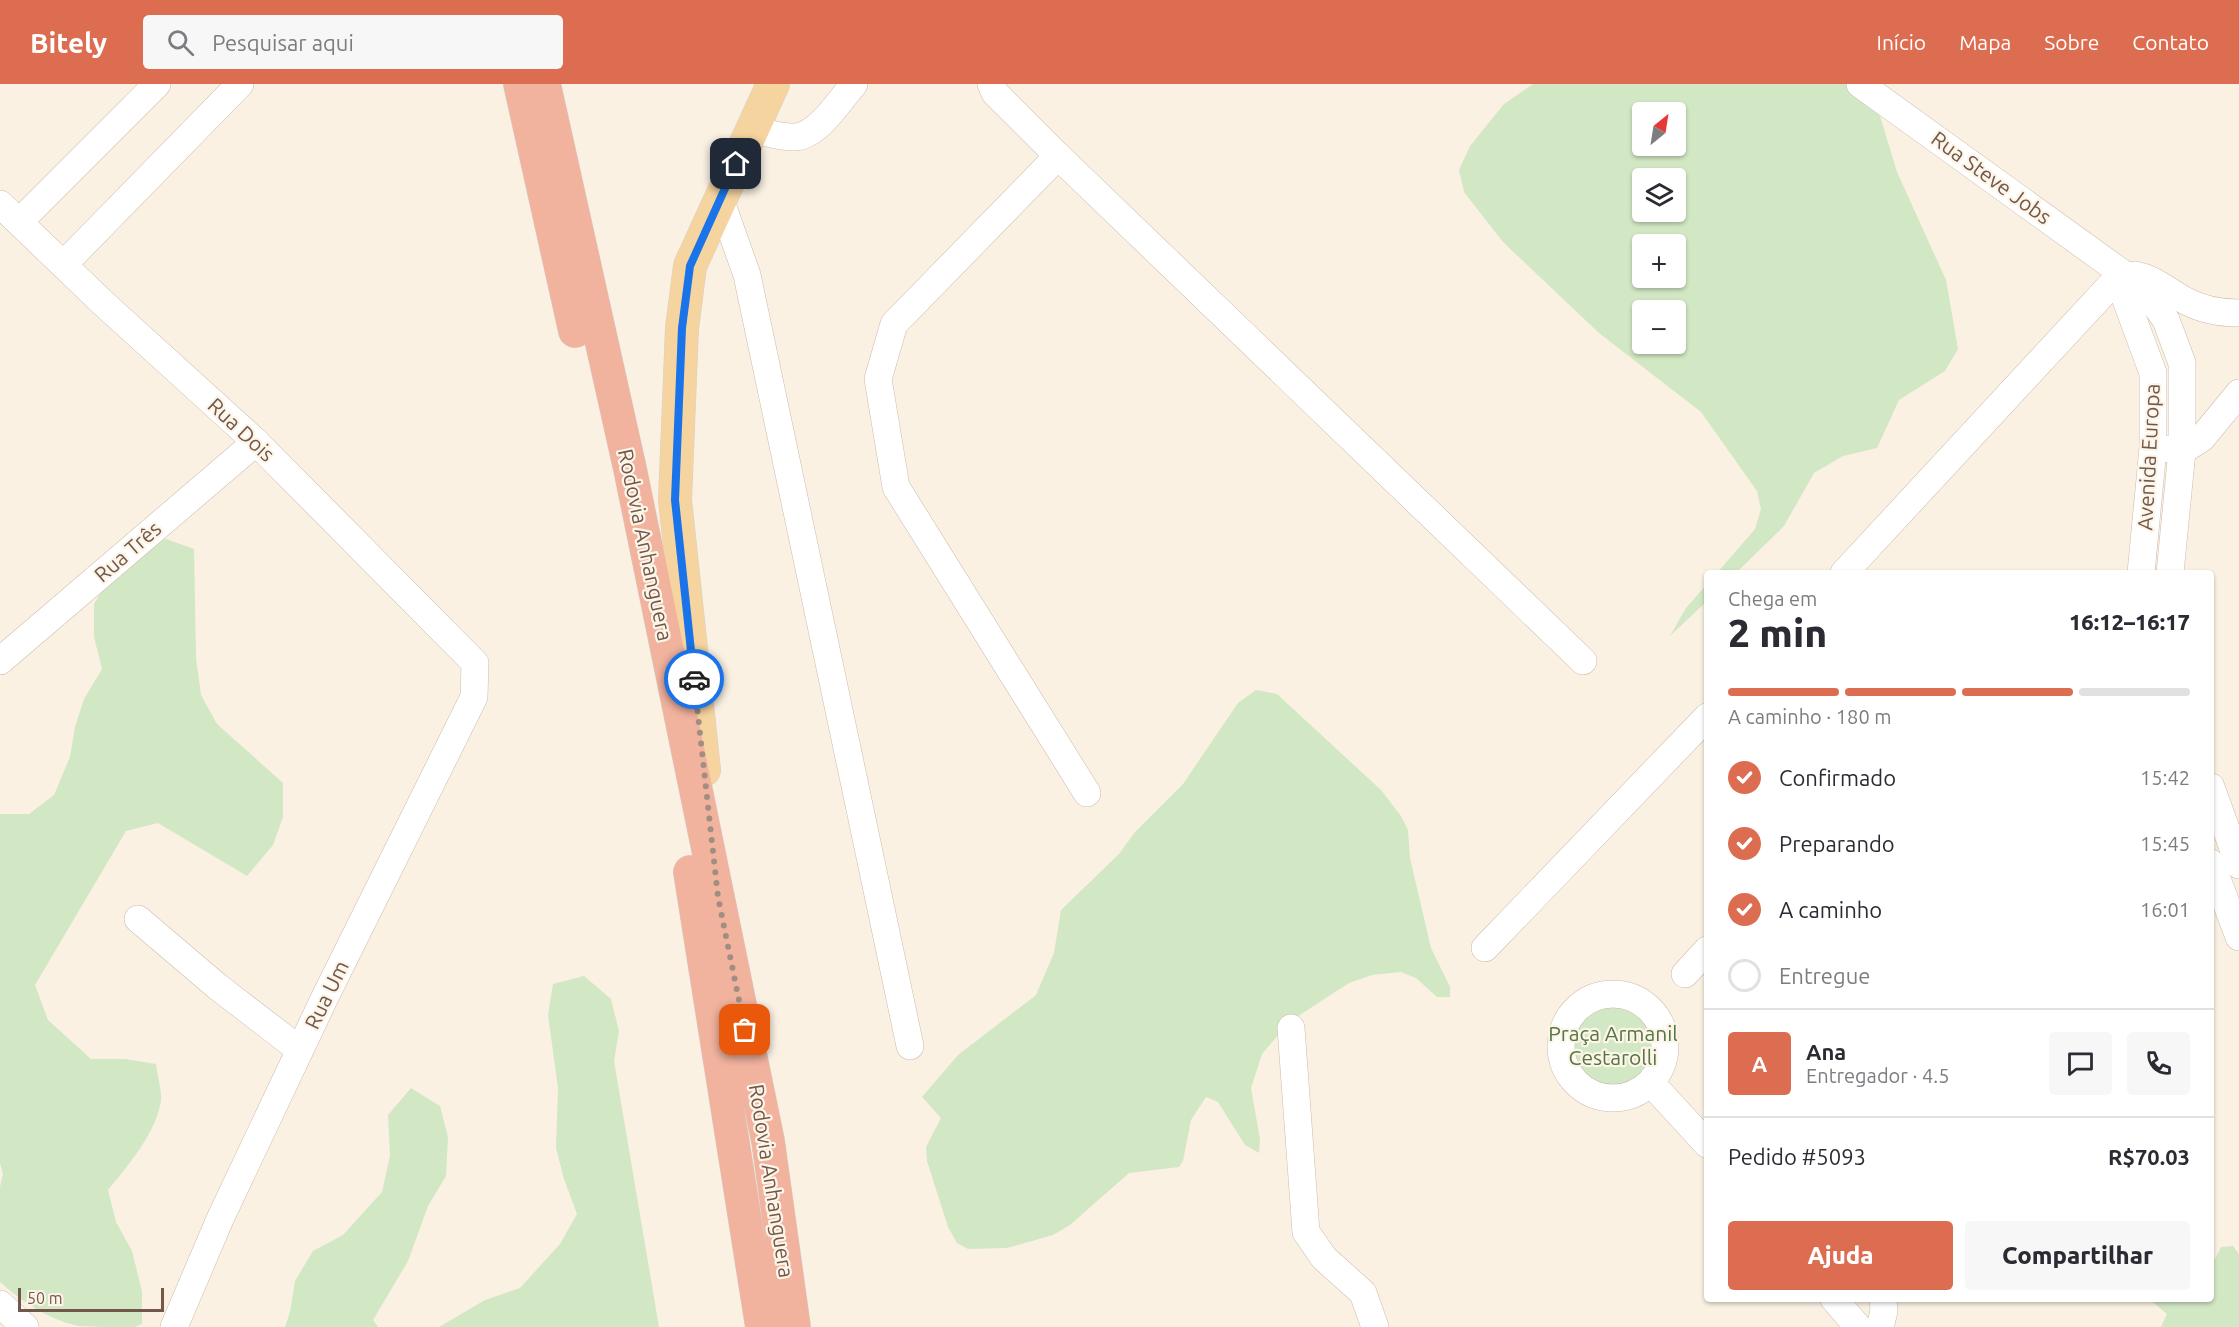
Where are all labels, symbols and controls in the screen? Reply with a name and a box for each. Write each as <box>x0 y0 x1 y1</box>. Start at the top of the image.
search box <box>143 15 563 69</box>
icon: search <box>164 26 197 59</box>
text: Bitely <box>30 27 107 58</box>
text: Pesquisar aqui <box>212 30 354 55</box>
text: Início <box>1877 30 1926 54</box>
text: Mapa <box>1959 30 2011 54</box>
text: Sobre <box>2044 30 2099 54</box>
text: Contato <box>2132 30 2209 54</box>
north arrow <box>1632 102 1686 156</box>
map controls <box>1632 102 1686 354</box>
street label: Rua Steve Jobs <box>1927 126 2056 229</box>
pin <box>710 138 761 189</box>
icon: home <box>719 147 752 180</box>
button: layers <box>1632 168 1686 222</box>
button: + <box>1632 234 1686 288</box>
button: − <box>1632 300 1686 354</box>
street label: Avenida Europa <box>2132 383 2164 531</box>
street label: Rua Dois <box>204 393 280 466</box>
street label: Rodovia Anhanguera <box>614 447 678 643</box>
street label: Rua Três <box>89 516 166 587</box>
text: Chega em <box>1728 587 1817 610</box>
text: 16:12–16:17 <box>2069 609 2190 634</box>
text: 2 min <box>1728 611 1827 654</box>
courier <box>664 649 724 709</box>
icon: car <box>678 663 711 696</box>
text: A caminho · 180 m <box>1728 705 1892 728</box>
icon: check <box>1728 761 1761 794</box>
text: Confirmado <box>1779 765 1896 790</box>
text: 15:42 <box>2140 766 2190 789</box>
icon: check <box>1728 827 1761 860</box>
text: Preparando <box>1779 831 1895 856</box>
text: 15:45 <box>2140 832 2190 855</box>
icon: check <box>1728 893 1761 926</box>
text: A caminho <box>1779 897 1882 922</box>
text: 16:01 <box>2140 898 2190 921</box>
street label: Rua Um <box>299 956 353 1033</box>
text: Entregue <box>1779 963 1870 988</box>
pin <box>719 1004 770 1055</box>
icon: bag <box>728 1013 761 1046</box>
park label: Praça Armanil Cestarolli <box>1548 1021 1678 1069</box>
button: chat <box>2049 1032 2112 1095</box>
button: phone <box>2127 1032 2190 1095</box>
text: Ana <box>1806 1039 1846 1064</box>
text: A <box>1752 1051 1767 1076</box>
text: Entregador · 4.5 <box>1806 1064 1949 1087</box>
street label: Rodovia Anhanguera <box>745 1082 799 1279</box>
text: Pedido #5093 <box>1728 1144 1866 1169</box>
text: R$70.03 <box>2108 1144 2190 1169</box>
button: Ajuda <box>1728 1221 1953 1290</box>
button: Compartilhar <box>1965 1221 2190 1290</box>
scale bar <box>18 1285 164 1312</box>
text: 50 m <box>27 1289 63 1307</box>

